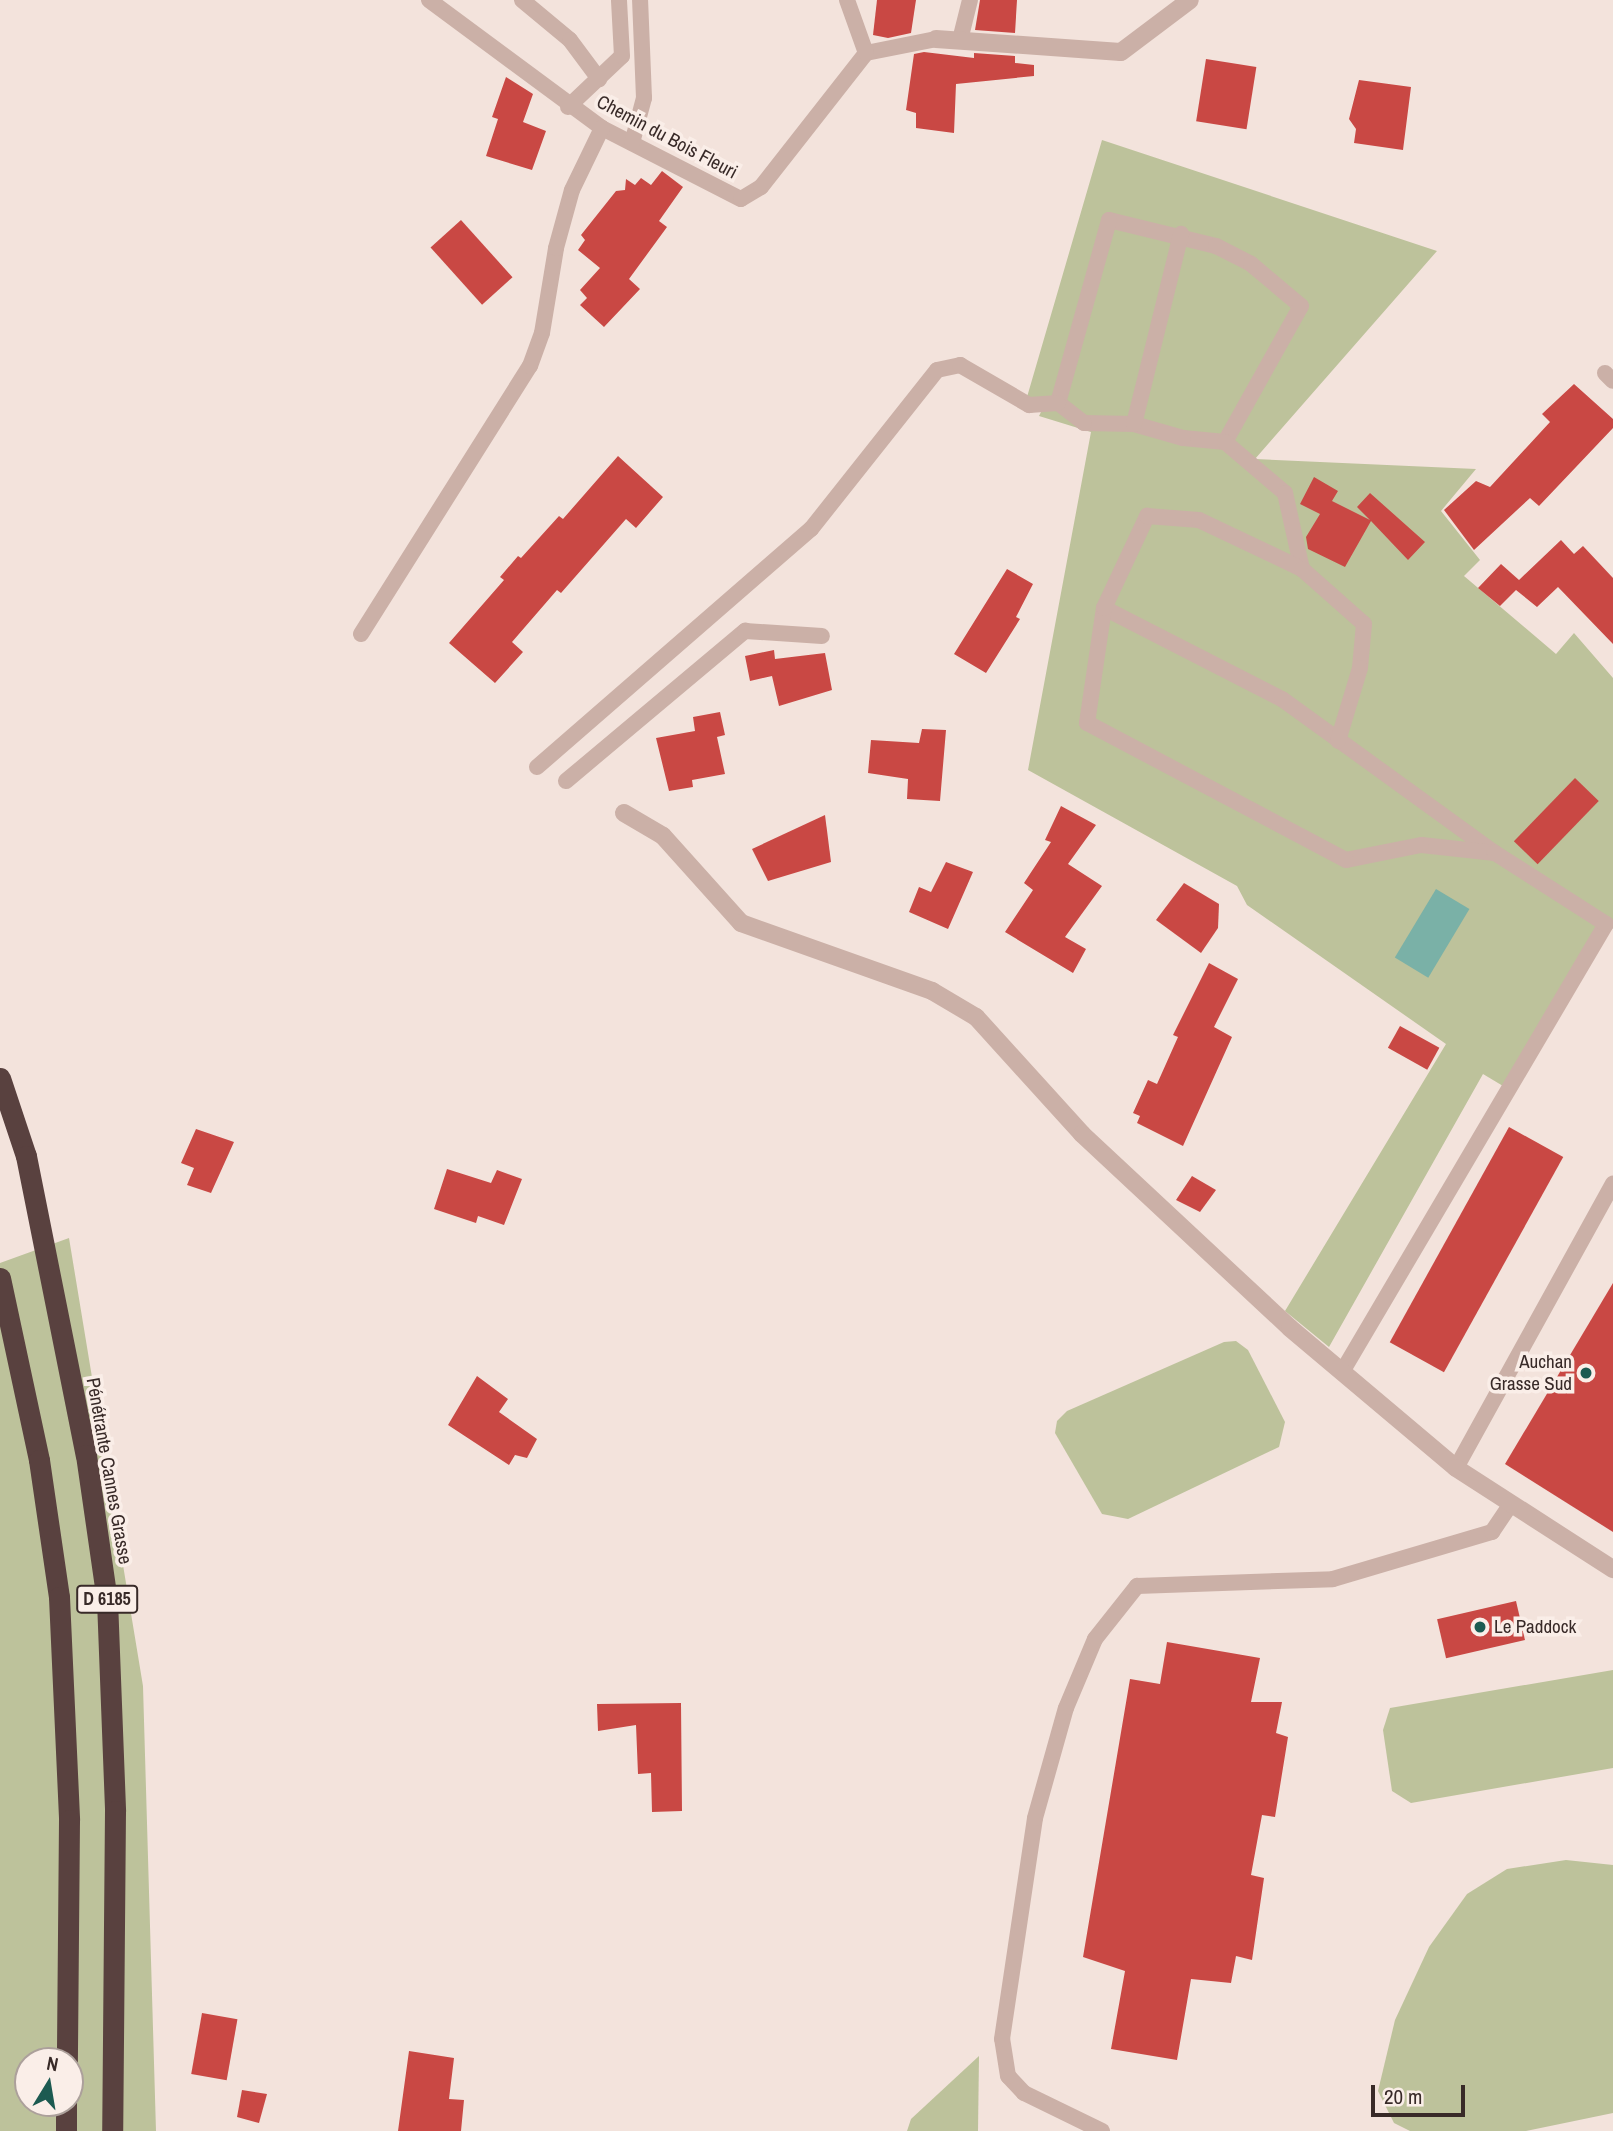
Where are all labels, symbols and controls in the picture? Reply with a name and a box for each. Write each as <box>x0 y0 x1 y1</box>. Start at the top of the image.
street label: Chemin du Bois Fleuri <box>593 90 741 184</box>
place label: Auchan Grasse Sud <box>1490 1351 1572 1395</box>
marker: Auchan Grasse Sud <box>1578 1365 1594 1381</box>
street label: Pénétrante Cannes Grasse <box>81 1376 137 1566</box>
road number: D 6185 <box>76 1584 138 1614</box>
place label: Le Paddock <box>1494 1616 1576 1638</box>
marker: Le Paddock <box>1472 1619 1488 1635</box>
north arrow <box>14 2047 84 2117</box>
text: N <box>45 2050 61 2077</box>
scale bar <box>1375 2072 1470 2116</box>
text: 20 m <box>1384 2082 1422 2111</box>

